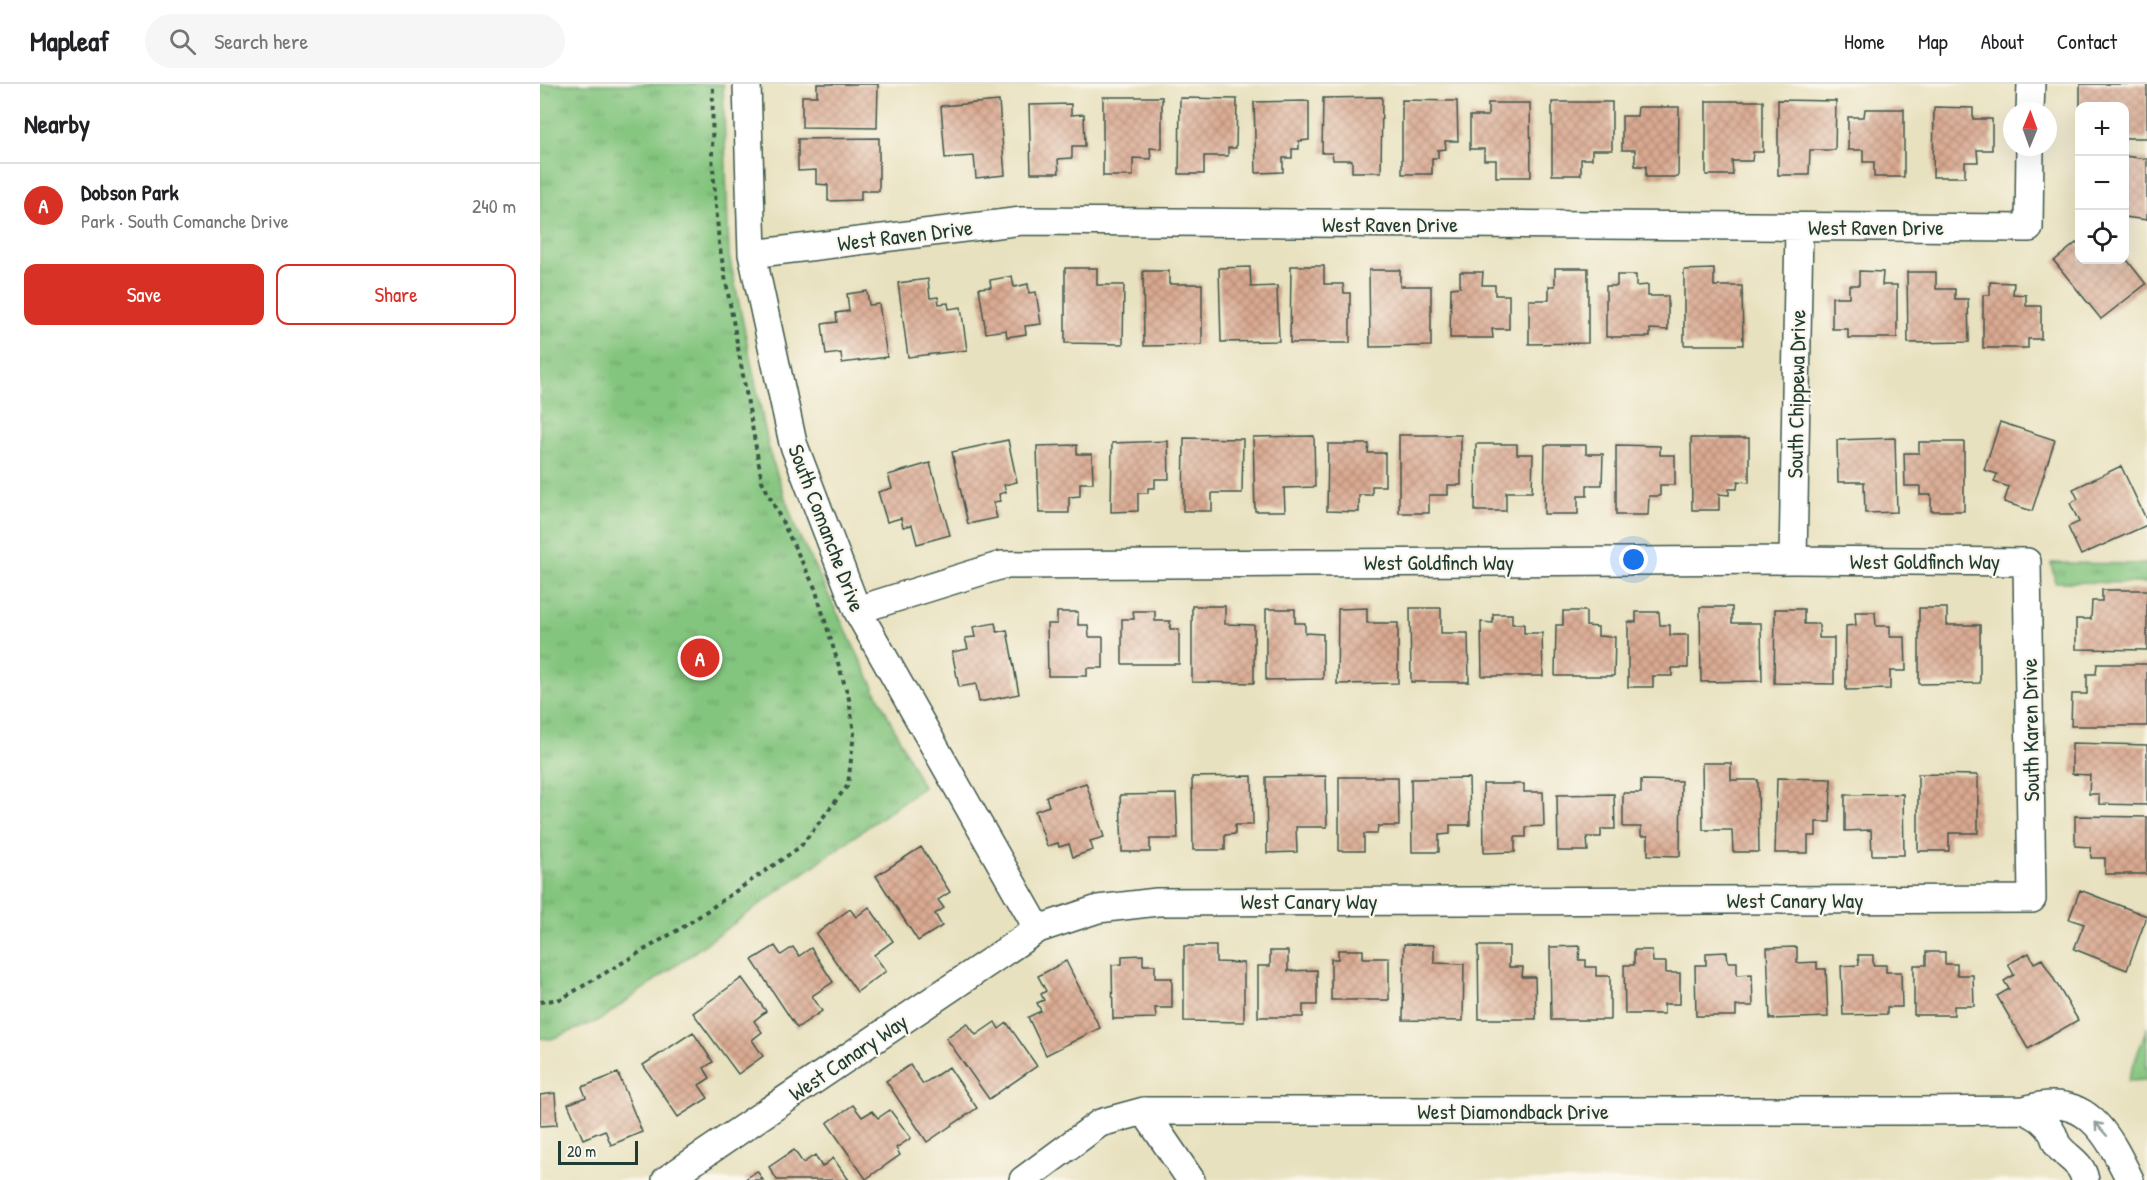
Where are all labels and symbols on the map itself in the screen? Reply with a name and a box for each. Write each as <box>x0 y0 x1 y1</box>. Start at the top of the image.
north arrow <box>2003 102 2057 156</box>
street label: West Raven Drive <box>1322 209 1458 239</box>
street label: West Raven Drive <box>836 212 975 258</box>
street label: West Raven Drive <box>1808 212 1944 242</box>
street label: South Chippewa Drive <box>1780 309 1812 479</box>
street label: South Comanche Drive <box>781 440 873 616</box>
your location <box>1619 545 1648 574</box>
street label: West Goldfinch Way <box>1850 546 2000 576</box>
street label: West Goldfinch Way <box>1364 547 1514 577</box>
pin: A <box>680 636 720 680</box>
street label: South Karen Drive <box>2014 658 2046 802</box>
street label: West Canary Way <box>1727 885 1863 915</box>
street label: West Canary Way <box>1241 886 1377 916</box>
street label: West Canary Way <box>783 1006 913 1108</box>
street label: West Diamondback Drive <box>1417 1096 1609 1126</box>
one-way arrow <box>2094 1122 2108 1137</box>
scale bar <box>558 1138 638 1166</box>

